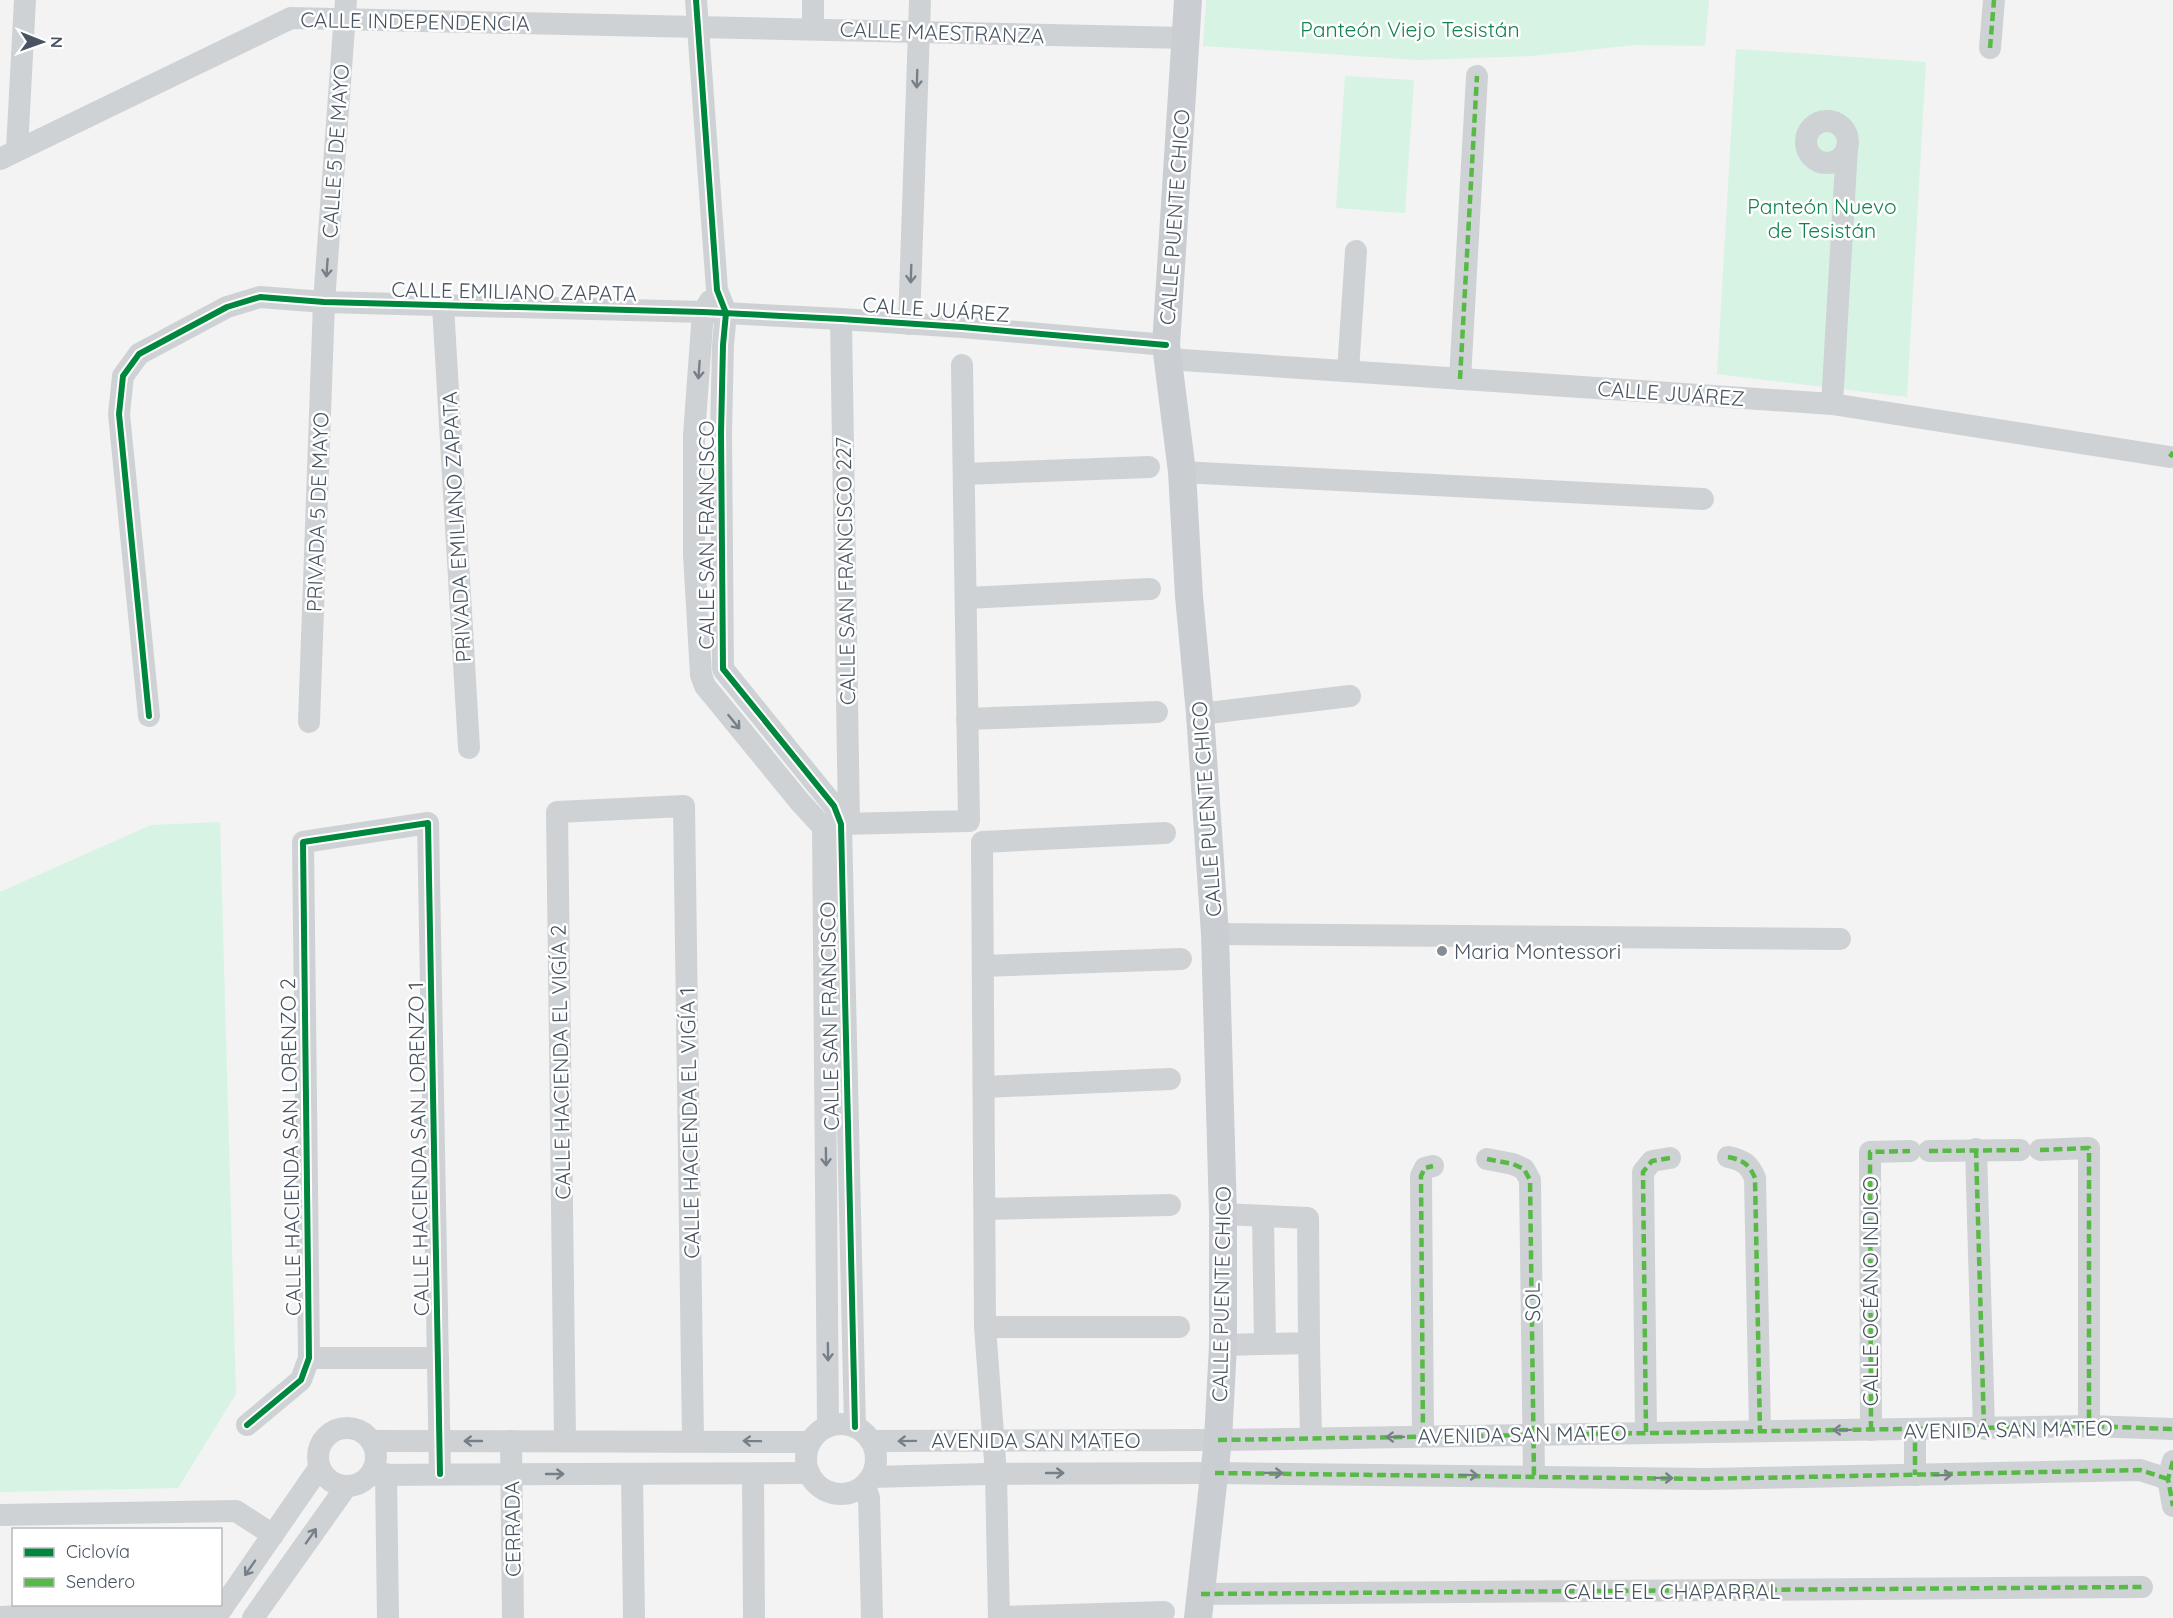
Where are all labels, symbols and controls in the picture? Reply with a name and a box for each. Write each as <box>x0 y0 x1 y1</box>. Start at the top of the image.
street label: CALLE INDEPENDENCIA <box>300 6 530 36</box>
north arrow <box>12 12 72 72</box>
street label: CALLE MAESTRANZA <box>839 15 1045 49</box>
park label: Panteón Viejo Tesistán <box>1300 16 1520 42</box>
text: N <box>47 36 67 48</box>
street label: CALLE 5 DE MAYO <box>316 63 354 239</box>
one-way arrow <box>912 69 923 89</box>
street label: CALLE PUENTE CHICO <box>1153 108 1195 326</box>
park label: Panteón Nuevo de Tesistán <box>1747 193 1897 243</box>
one-way arrow <box>321 257 332 277</box>
one-way arrow <box>905 264 917 284</box>
street label: CALLE EMILIANO ZAPATA <box>391 276 637 306</box>
street label: CALLE JUÁREZ <box>862 291 1010 327</box>
one-way arrow <box>693 360 704 380</box>
street label: CALLE JUÁREZ <box>1597 375 1745 411</box>
street label: PRIVADA EMILIANO ZAPATA <box>436 391 476 663</box>
street label: PRIVADA 5 DE MAYO <box>301 411 333 613</box>
street label: CALLE SAN FRANCISCO <box>693 420 719 650</box>
street label: CALLE SAN FRANCISCO 227 <box>830 436 860 705</box>
street label: CALLE PUENTE CHICO <box>1185 700 1227 918</box>
one-way arrow <box>727 713 740 729</box>
street label: CALLE SAN FRANCISCO <box>814 901 844 1131</box>
street label: CALLE HACIENDA EL VIGÍA 2 <box>545 924 575 1200</box>
place label: Maria Montessori <box>1454 938 1621 964</box>
marker: Maria Montessori <box>1435 944 1449 958</box>
street label: CALLE HACIENDA SAN LORENZO 2 <box>274 978 306 1316</box>
street label: CALLE HACIENDA SAN LORENZO 1 <box>402 982 434 1316</box>
street label: CALLE HACIENDA EL VIGÍA 1 <box>674 987 704 1259</box>
one-way arrow <box>820 1146 832 1166</box>
street label: CALLE OCÉANO INDICO <box>1857 1176 1883 1406</box>
street label: CALLE PUENTE CHICO <box>1206 1186 1236 1402</box>
street label: SOL <box>1519 1282 1545 1322</box>
one-way arrow <box>822 1341 834 1361</box>
street label: AVENIDA SAN MATEO <box>1903 1414 2113 1444</box>
street label: AVENIDA SAN MATEO <box>1417 1419 1627 1449</box>
one-way arrow <box>1832 1425 1852 1436</box>
street label: AVENIDA SAN MATEO <box>931 1427 1141 1453</box>
one-way arrow <box>1385 1431 1405 1443</box>
one-way arrow <box>463 1435 483 1447</box>
one-way arrow <box>742 1435 762 1447</box>
one-way arrow <box>898 1435 918 1447</box>
one-way arrow <box>1045 1467 1065 1479</box>
one-way arrow <box>1263 1467 1283 1479</box>
one-way arrow <box>545 1468 565 1480</box>
one-way arrow <box>1458 1469 1478 1481</box>
one-way arrow <box>1932 1469 1952 1480</box>
one-way arrow <box>1653 1472 1673 1484</box>
street label: CERRADA <box>498 1481 526 1577</box>
legend <box>12 1528 222 1606</box>
one-way arrow <box>305 1528 317 1545</box>
text: Ciclovía <box>66 1540 130 1563</box>
one-way arrow <box>244 1559 256 1575</box>
text: Sendero <box>66 1570 135 1593</box>
street label: CALLE EL CHAPARRAL <box>1564 1578 1780 1604</box>

